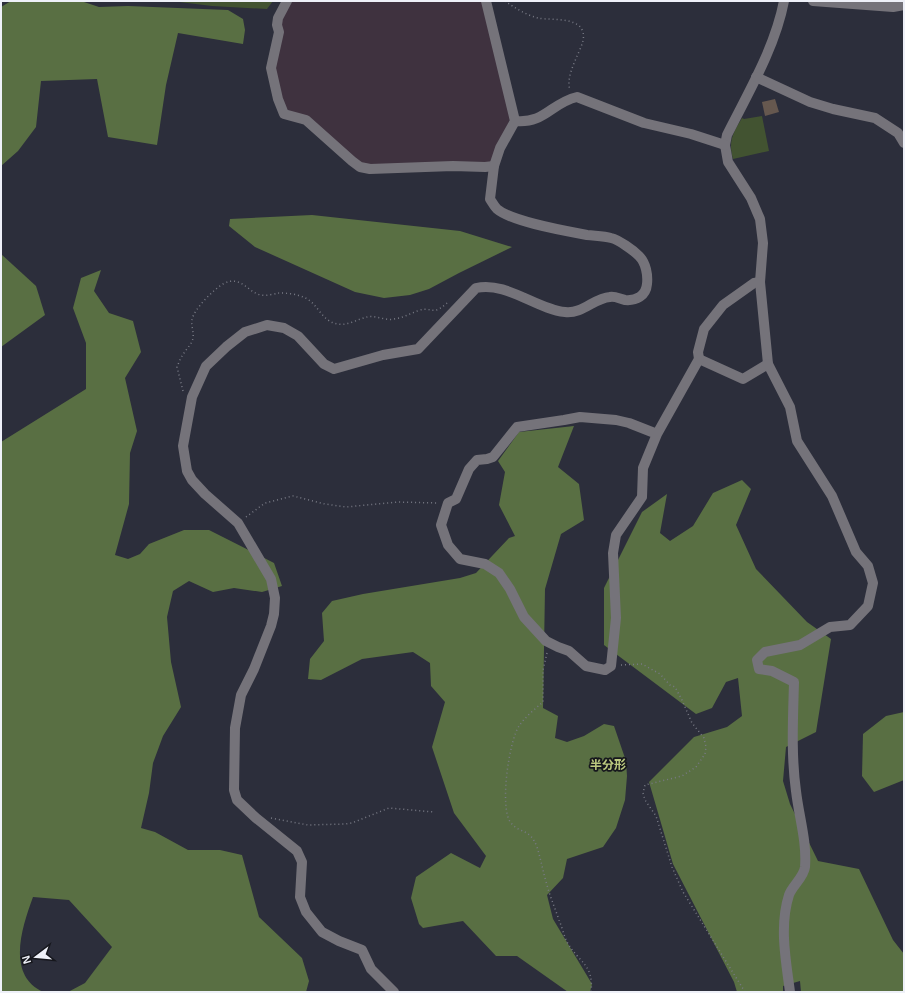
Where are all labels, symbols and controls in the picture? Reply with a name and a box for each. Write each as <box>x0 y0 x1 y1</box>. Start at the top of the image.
district label: 半分形 <box>590 758 626 772</box>
north arrow <box>16 937 56 977</box>
text: N <box>20 954 33 965</box>

